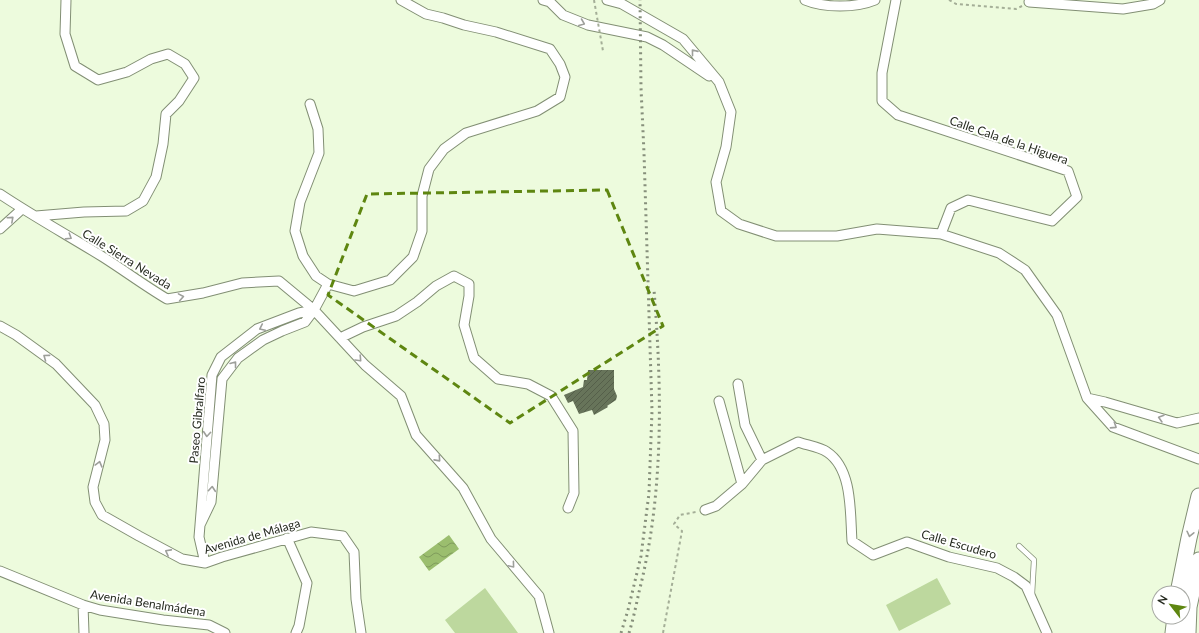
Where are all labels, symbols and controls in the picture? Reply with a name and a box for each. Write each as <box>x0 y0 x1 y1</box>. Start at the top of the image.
one-way arrow <box>578 18 585 26</box>
one-way arrow <box>692 50 699 57</box>
street label: Calle Cala de la Higuera <box>948 113 1070 167</box>
one-way arrow <box>6 216 14 223</box>
street label: Calle Sierra Nevada <box>80 226 174 292</box>
one-way arrow <box>65 232 72 239</box>
one-way arrow <box>178 293 184 302</box>
one-way arrow <box>259 323 267 331</box>
one-way arrow <box>355 354 362 362</box>
one-way arrow <box>44 355 51 362</box>
one-way arrow <box>229 361 236 368</box>
street label: Paseo Gibralfaro <box>186 376 208 464</box>
one-way arrow <box>1158 414 1165 423</box>
one-way arrow <box>1110 421 1117 428</box>
one-way arrow <box>203 431 212 437</box>
one-way arrow <box>433 455 440 462</box>
one-way arrow <box>94 460 103 467</box>
one-way arrow <box>208 486 217 492</box>
street label: Avenida de Málaga <box>202 515 302 557</box>
street label: Calle Escudero <box>920 526 998 562</box>
one-way arrow <box>1186 531 1194 537</box>
one-way arrow <box>165 549 172 557</box>
one-way arrow <box>508 560 515 567</box>
north arrow <box>1151 585 1191 625</box>
street label: Avenida Benalmádena <box>89 586 207 620</box>
text: N <box>1154 593 1170 607</box>

